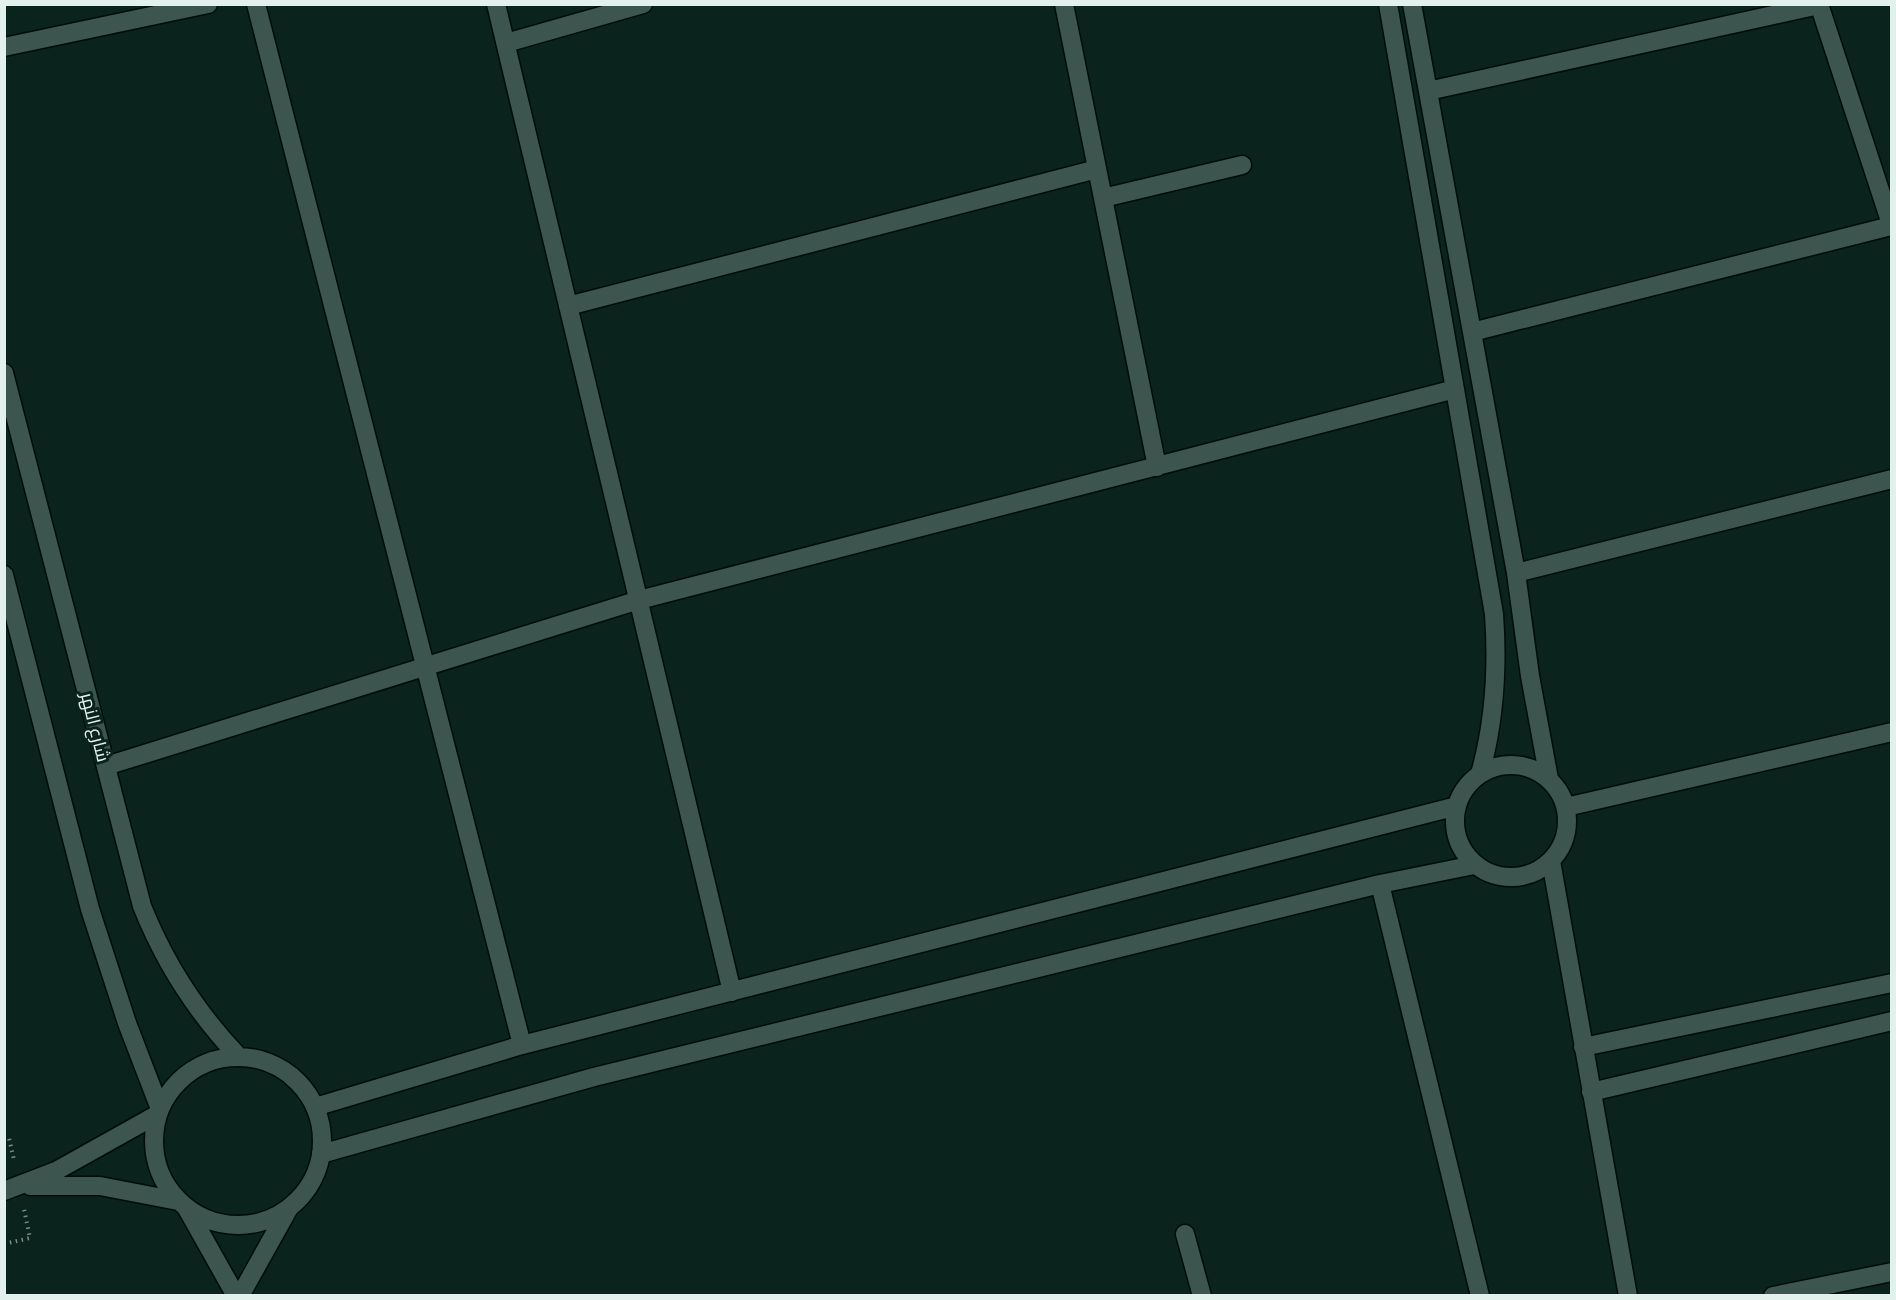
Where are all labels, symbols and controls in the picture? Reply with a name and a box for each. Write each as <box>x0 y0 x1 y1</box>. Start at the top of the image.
street label: شارع النهر <box>75 689 115 765</box>

